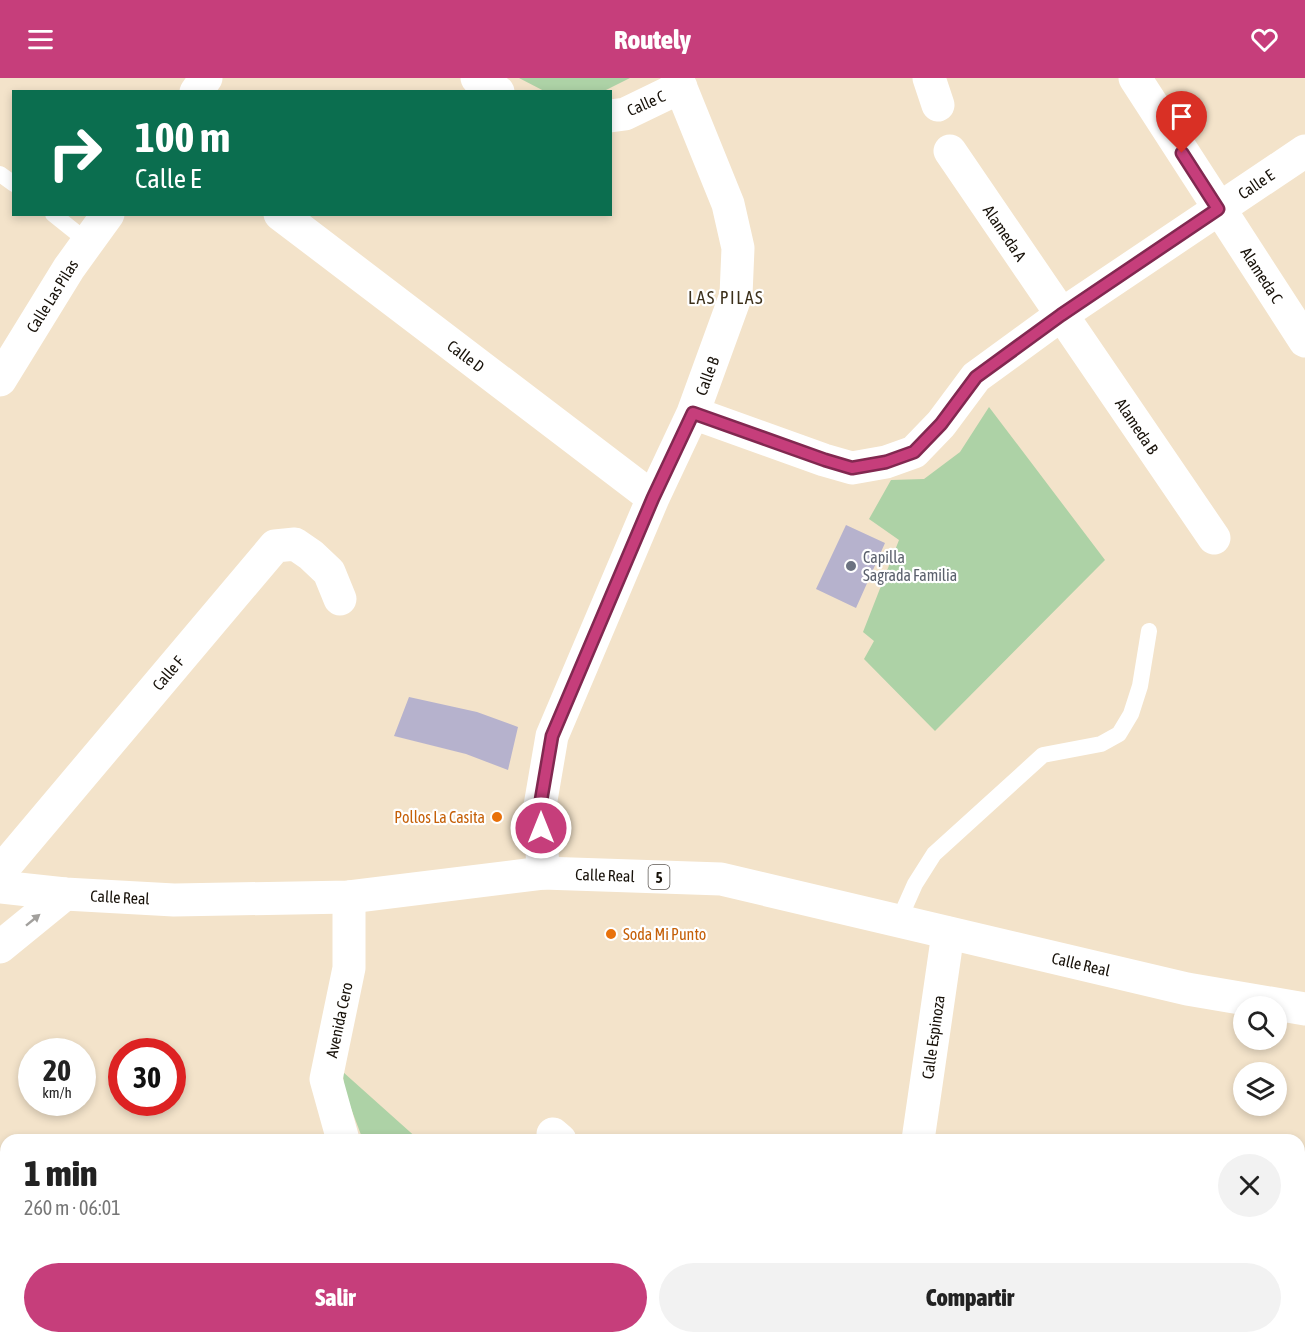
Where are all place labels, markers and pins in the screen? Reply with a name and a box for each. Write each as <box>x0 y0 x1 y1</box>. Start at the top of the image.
pin <box>1156 91 1207 153</box>
place label: Capilla Sagrada Familia <box>863 548 957 585</box>
marker: Capilla Sagrada Familia <box>844 559 858 573</box>
place label: Pollos La Casita <box>394 808 485 826</box>
marker: Pollos La Casita <box>490 810 504 824</box>
place label: Soda Mi Punto <box>623 925 706 943</box>
marker: Soda Mi Punto <box>604 927 618 941</box>

